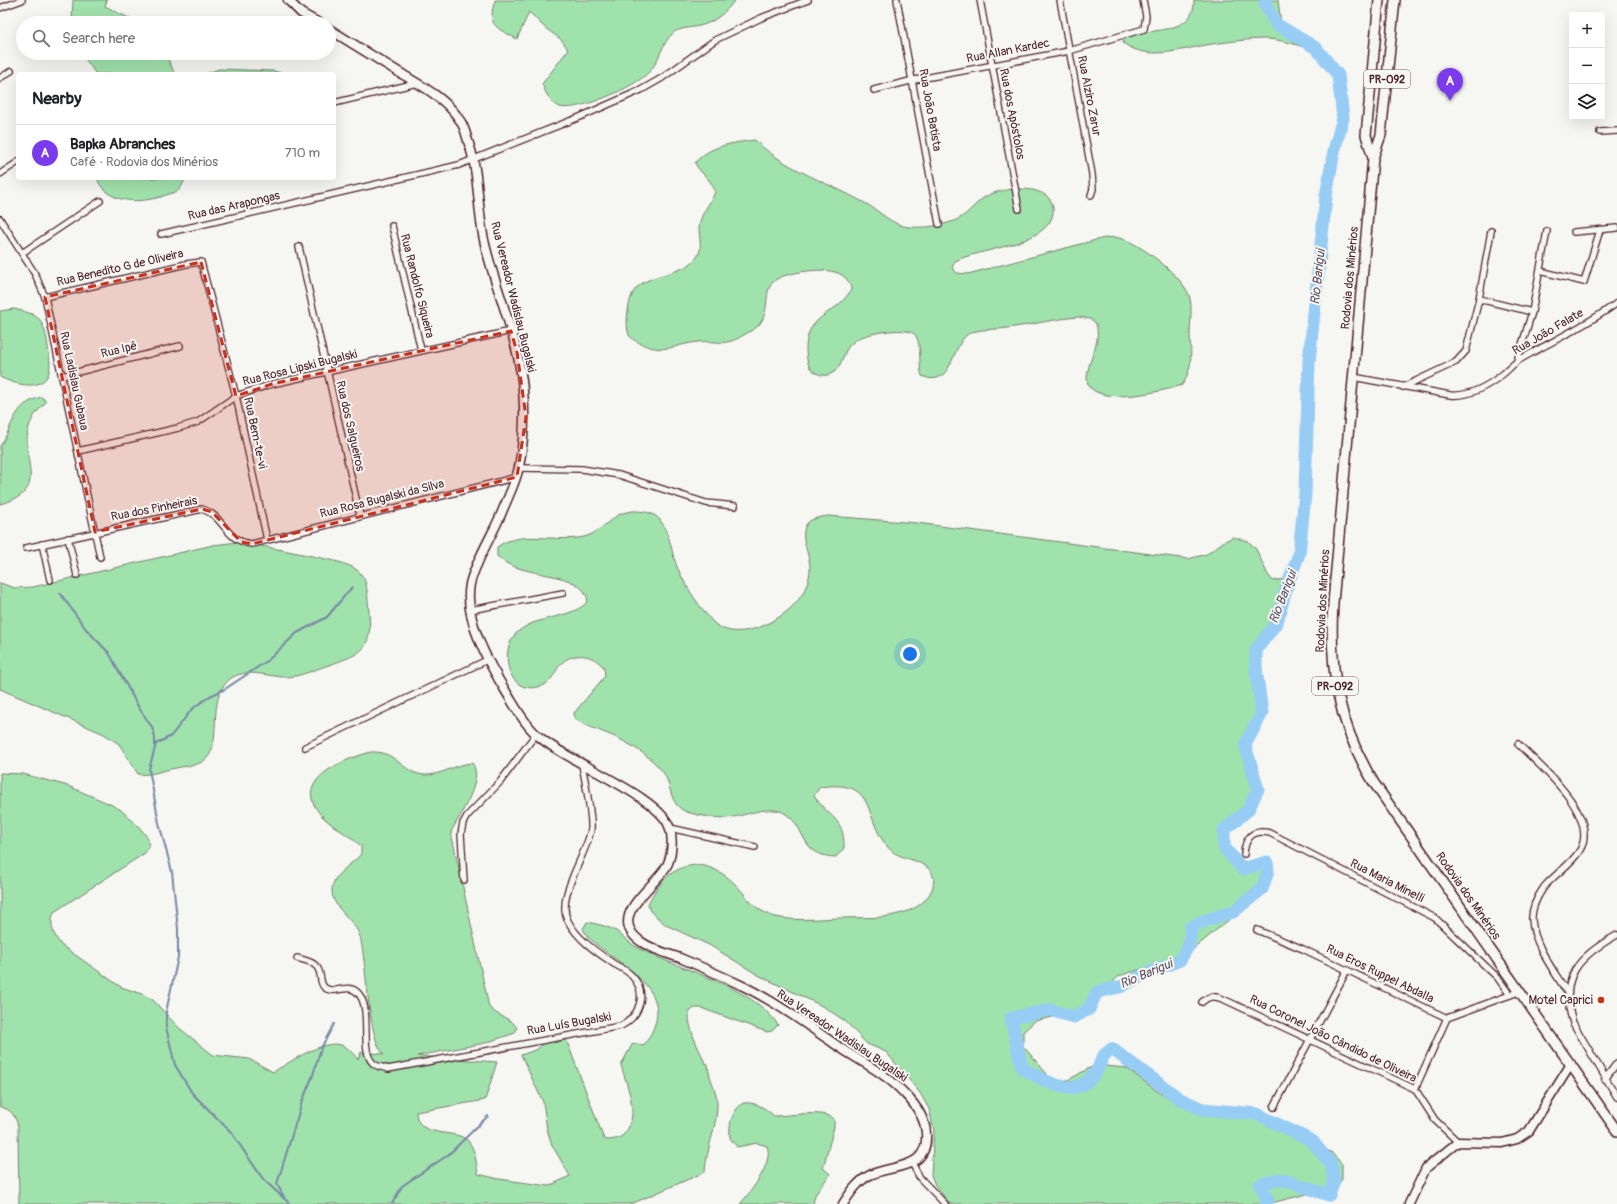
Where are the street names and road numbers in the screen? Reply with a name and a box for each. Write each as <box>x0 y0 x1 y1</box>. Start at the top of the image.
street label: Rua Allan Kardec <box>965 36 1051 66</box>
street label: Rua Alziro Zarur <box>1074 54 1104 138</box>
street label: Rua dos Apóstolos <box>996 67 1028 161</box>
street label: Rua João Batista <box>915 68 945 153</box>
road number: PR-092 <box>1364 70 1410 88</box>
street label: Rua das Arapongas <box>187 188 282 224</box>
street label: Rua Vereador Wadislau Bugalski <box>487 220 539 374</box>
street label: Rodovia dos Minérios <box>1338 225 1362 330</box>
street label: Rua Randolfo Siqueira <box>397 232 437 340</box>
street label: Rua Benedito G de Oliveira <box>55 246 185 290</box>
street label: Rua João Falate <box>1510 306 1586 358</box>
street label: Rua Ladislau Gubaua <box>56 330 92 432</box>
street label: Rua Ipê <box>99 338 139 362</box>
street label: Rua Rosa Lipski Bugalski <box>241 346 359 390</box>
street label: Rua dos Salgueiros <box>332 379 368 473</box>
street label: Rua Bem-te-vi <box>240 396 270 470</box>
street label: Rua Rosa Bugalski da Silva <box>318 476 446 522</box>
street label: Rua dos Pinheirais <box>110 493 199 525</box>
street label: Rodovia dos Minérios <box>1313 548 1333 653</box>
road number: PR-092 <box>1312 677 1358 695</box>
street label: Rodovia dos Minérios <box>1432 849 1504 943</box>
street label: Rua Maria Minelli <box>1347 856 1427 906</box>
street label: Rua Eros Ruppel Abdalla <box>1324 941 1437 1007</box>
street label: Rua Vereador Wadislau Bugalski <box>774 987 910 1085</box>
street label: Rua Coronel João Cândido de Oliveira <box>1247 992 1419 1086</box>
street label: Rua Luís Bugalski <box>526 1009 612 1039</box>

